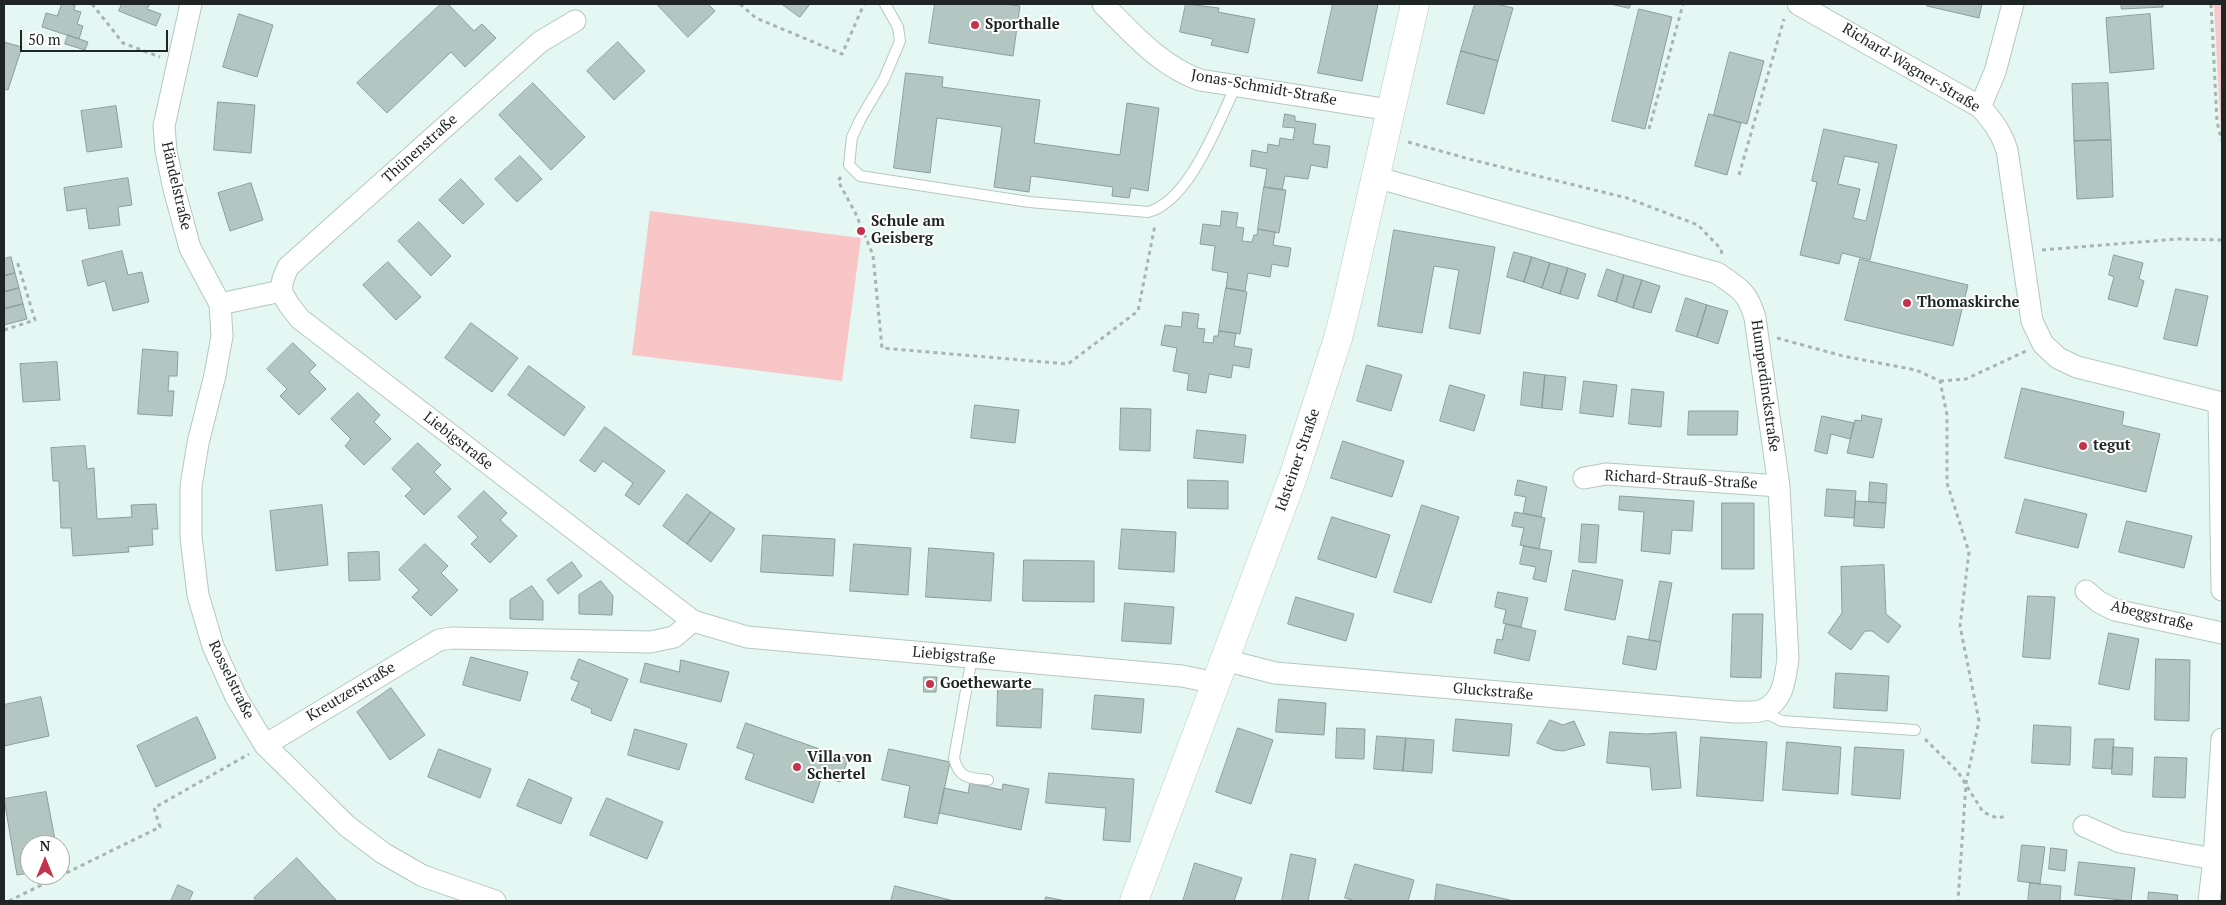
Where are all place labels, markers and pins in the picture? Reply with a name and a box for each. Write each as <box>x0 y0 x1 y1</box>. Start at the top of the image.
place label: Sporthalle <box>985 16 1060 34</box>
marker: Sporthalle <box>969 19 981 31</box>
place label: Schule am Geisberg <box>871 213 945 248</box>
marker: Schule am Geisberg <box>855 225 867 237</box>
place label: Thomaskirche <box>1917 294 2020 312</box>
marker: Thomaskirche <box>1901 297 1913 309</box>
place label: tegut <box>2093 437 2131 455</box>
marker: tegut <box>2077 440 2089 452</box>
place label: Goethewarte <box>940 675 1032 693</box>
marker: Goethewarte <box>924 678 936 690</box>
place label: Villa von Schertel <box>807 749 872 784</box>
marker: Villa von Schertel <box>791 761 803 773</box>

